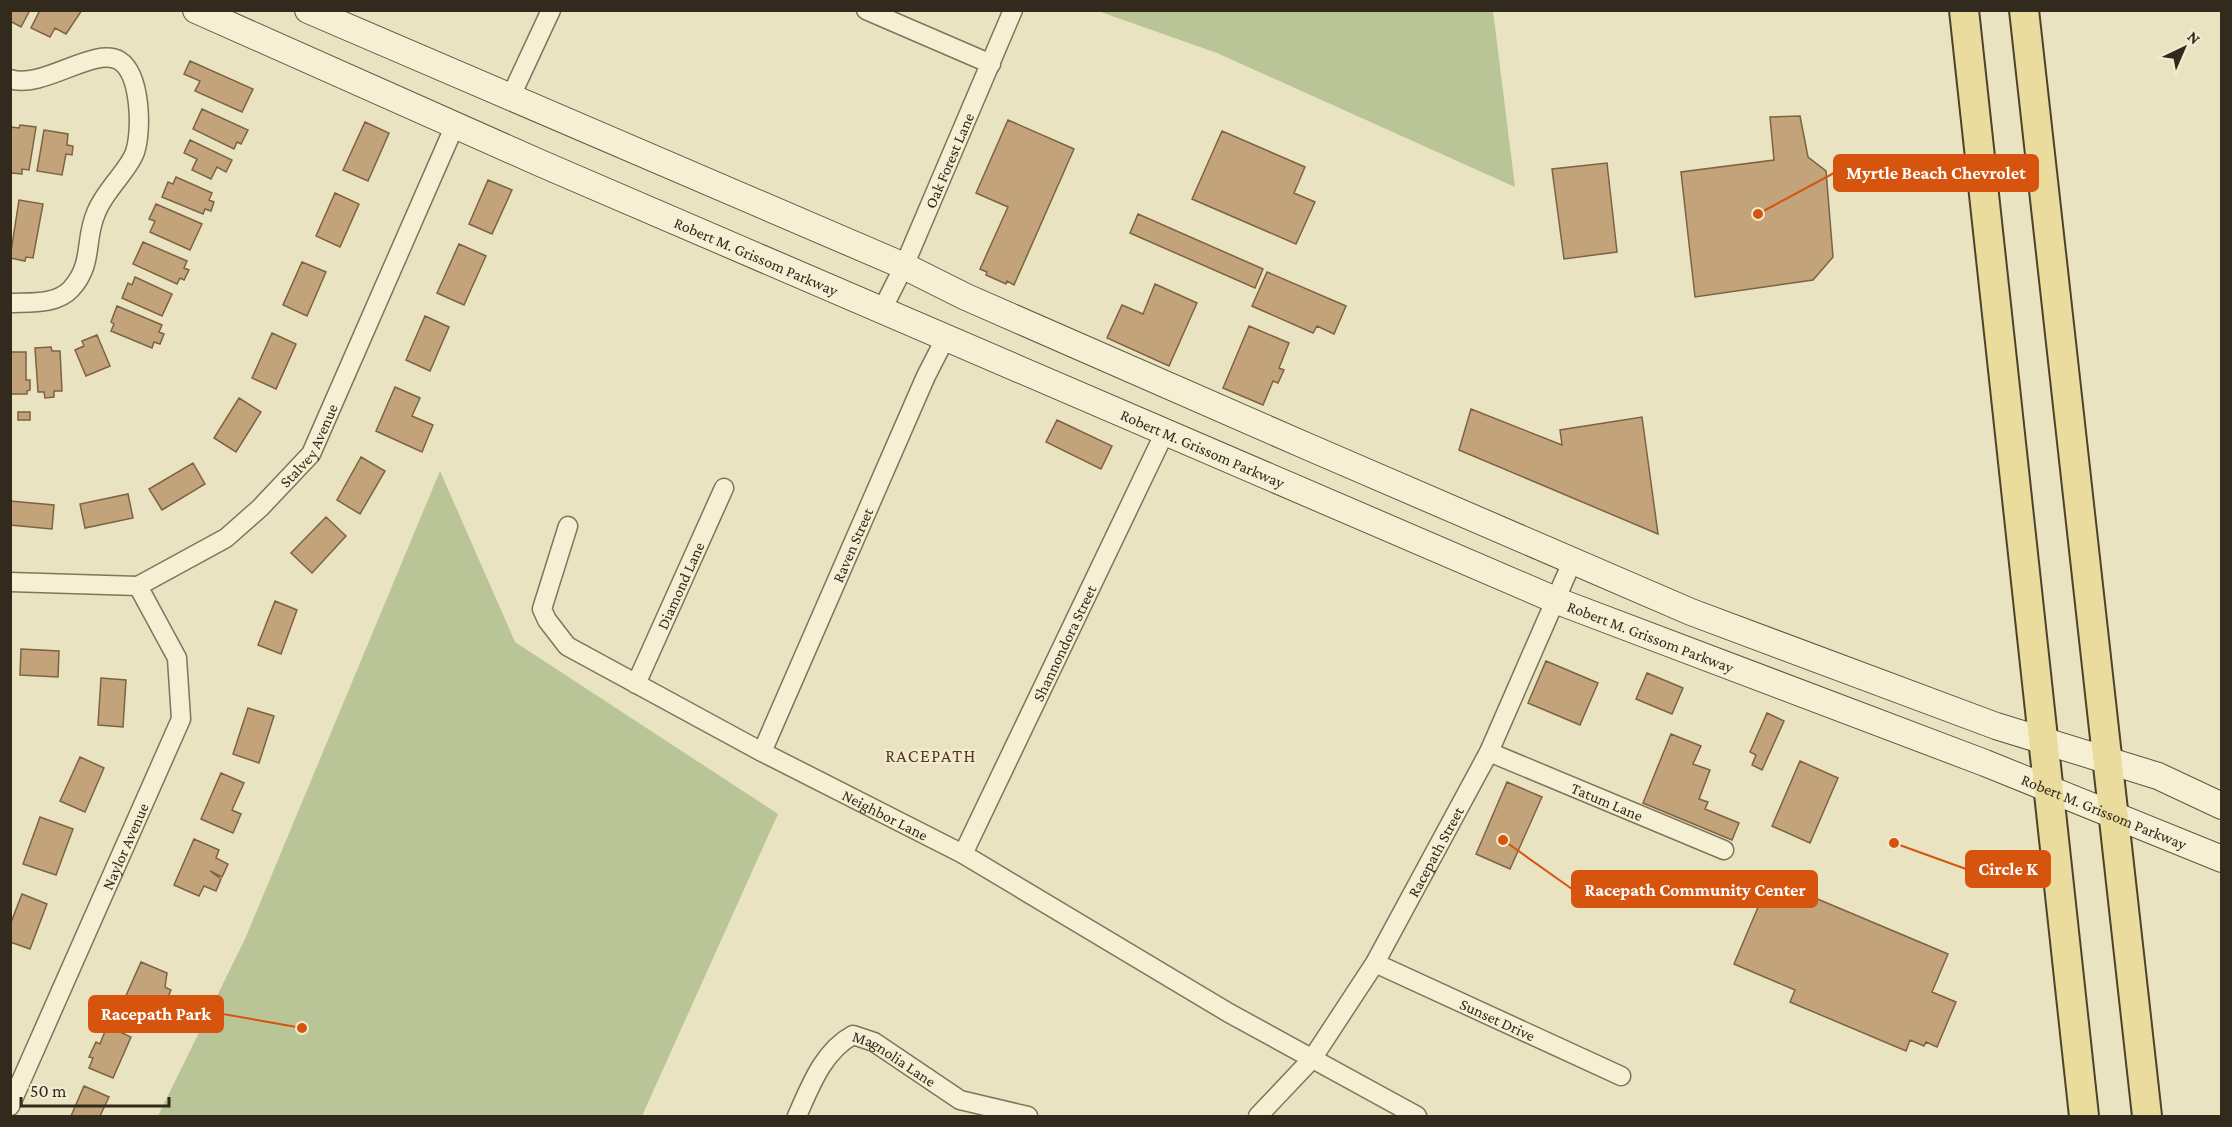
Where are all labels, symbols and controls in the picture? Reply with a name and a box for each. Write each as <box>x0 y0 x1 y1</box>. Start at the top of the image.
north arrow <box>2154 18 2214 78</box>
text: N <box>2184 28 2204 48</box>
street label: Oak Forest Lane <box>921 110 977 211</box>
callout: Myrtle Beach Chevrolet <box>1834 155 2038 191</box>
text: Myrtle Beach Chevrolet <box>1846 163 2026 183</box>
street label: Robert M. Grissom Parkway <box>672 213 841 300</box>
street label: Stalvey Avenue <box>276 401 340 490</box>
street label: Robert M. Grissom Parkway <box>1118 406 1288 492</box>
street label: Raven Street <box>829 504 876 585</box>
street label: Diamond Lane <box>653 539 707 632</box>
street label: Shannondora Street <box>1029 581 1099 704</box>
street label: Robert M. Grissom Parkway <box>1565 597 1737 677</box>
district label: RACEPATH <box>885 746 977 766</box>
street label: Robert M. Grissom Parkway <box>2019 770 2190 853</box>
street label: Tatum Lane <box>1569 779 1646 824</box>
street label: Neighbor Lane <box>840 786 931 843</box>
street label: Naylor Avenue <box>98 800 151 892</box>
street label: Racepath Street <box>1404 803 1467 900</box>
callout: Circle K <box>1966 851 2050 887</box>
text: Circle K <box>1978 859 2038 879</box>
callout: Racepath Community Center <box>1572 871 1817 907</box>
text: Racepath Community Center <box>1584 880 1806 900</box>
street label: Sunset Drive <box>1457 995 1538 1044</box>
callout: Racepath Park <box>89 996 223 1032</box>
text: Racepath Park <box>101 1004 211 1024</box>
street label: Magnolia Lane <box>851 1027 939 1090</box>
scale bar <box>21 1070 170 1108</box>
text: 50 m <box>30 1081 67 1101</box>

